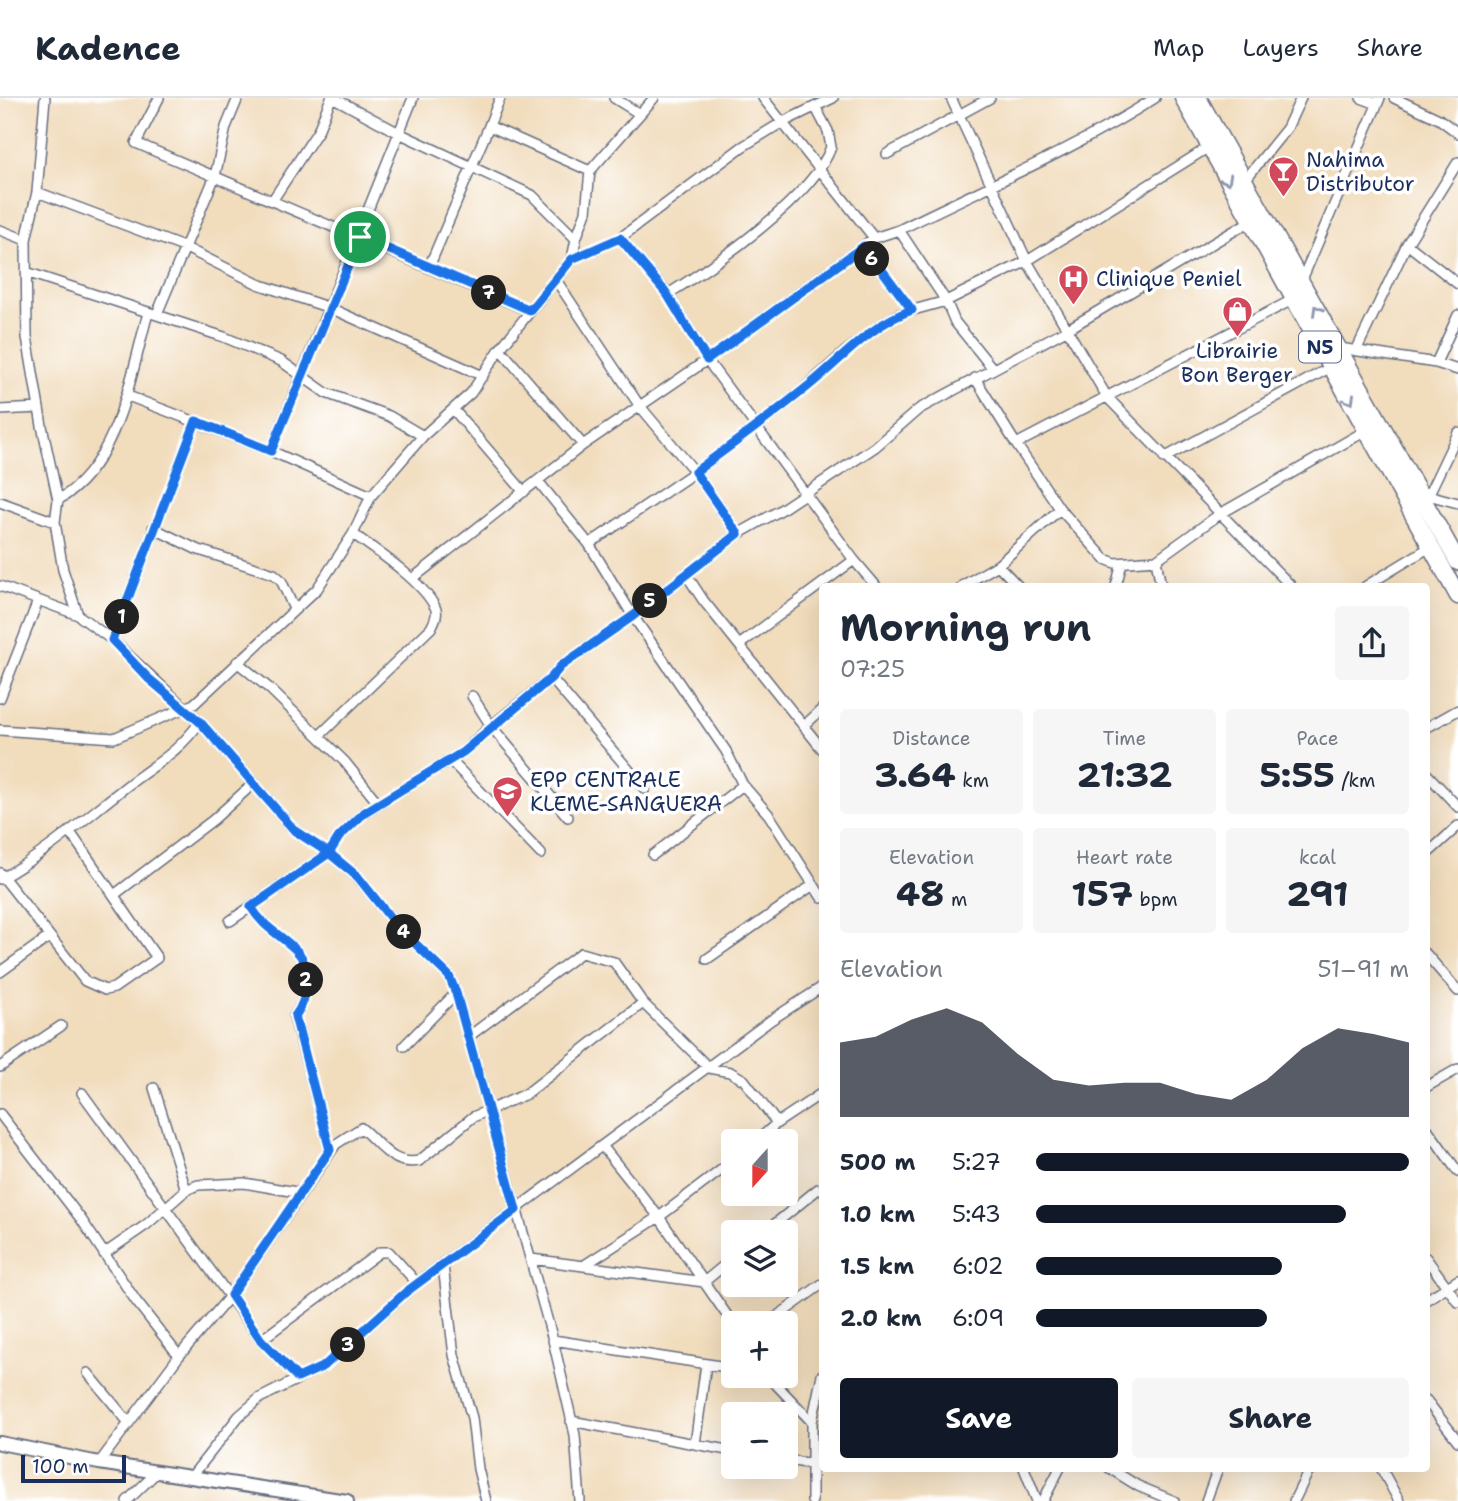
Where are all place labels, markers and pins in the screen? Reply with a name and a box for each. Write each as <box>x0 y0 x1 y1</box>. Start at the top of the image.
place label: Nahima Distributor <box>1306 146 1415 198</box>
bar icon: Nahima Distributor <box>1266 155 1300 199</box>
pin <box>330 207 390 267</box>
pin: 6 <box>854 242 890 276</box>
hospital icon: Clinique Peniel <box>1056 262 1090 306</box>
place label: Clinique Peniel <box>1096 265 1242 293</box>
pin: 7 <box>472 276 506 310</box>
shop icon: Librairie Bon Berger <box>1220 294 1254 338</box>
place label: Librairie Bon Berger <box>1181 337 1293 389</box>
pin: 5 <box>632 584 668 618</box>
pin: 1 <box>104 600 140 634</box>
place label: EPP CENTRALE KLEME-SANGUERA <box>530 766 722 818</box>
school or university icon: EPP CENTRALE KLEME-SANGUERA <box>490 775 524 819</box>
pin: 4 <box>386 914 422 950</box>
pin: 2 <box>288 962 324 998</box>
pin: 3 <box>330 1328 366 1362</box>

